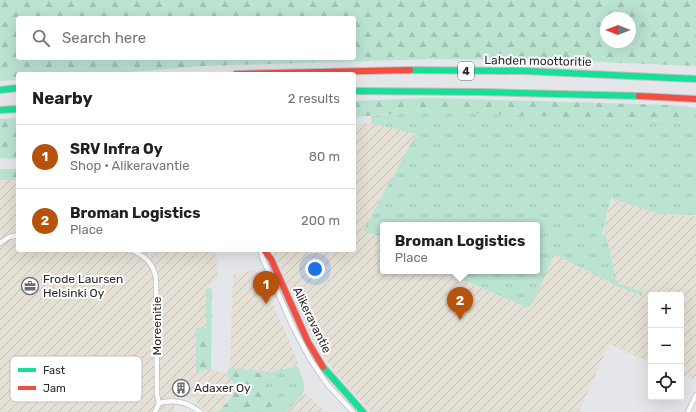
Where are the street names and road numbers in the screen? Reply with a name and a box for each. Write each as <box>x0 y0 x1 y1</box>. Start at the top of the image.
street label: Lahden moottoritie <box>484 53 592 69</box>
road number: 4 <box>458 62 474 80</box>
street label: Alikeravantie <box>290 285 334 356</box>
street label: Moreenitie <box>150 296 164 355</box>

